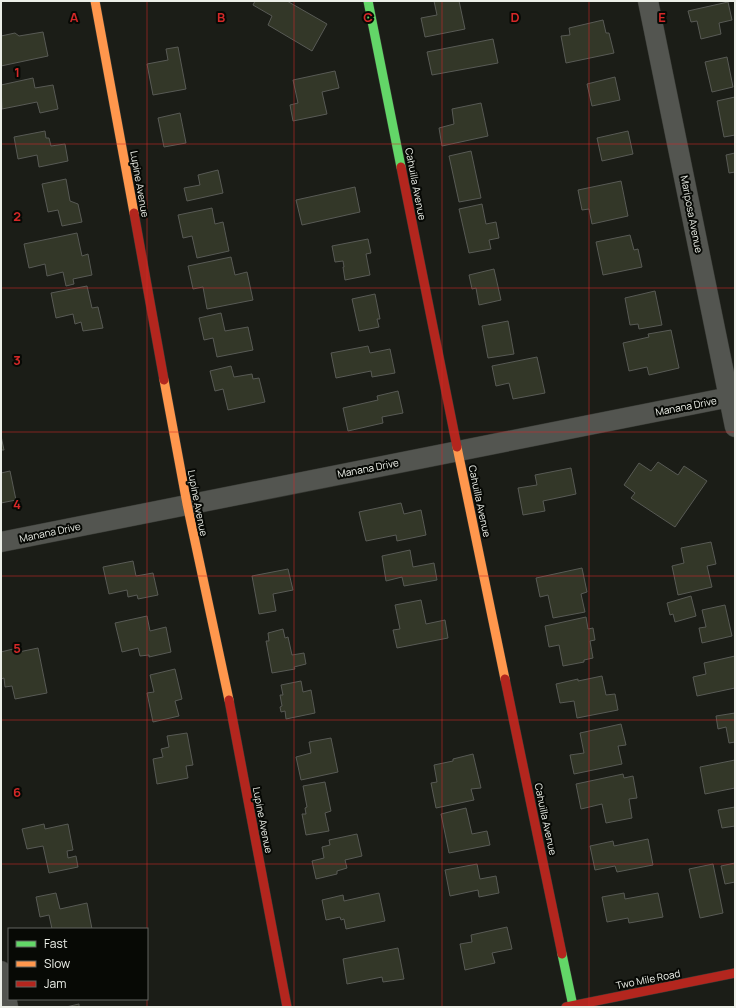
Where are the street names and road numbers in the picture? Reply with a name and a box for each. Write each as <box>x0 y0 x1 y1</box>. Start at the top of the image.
street label: Cahuilla Avenue <box>402 147 430 222</box>
street label: Lupine Avenue <box>127 150 153 218</box>
street label: Mariposa Avenue <box>678 174 706 254</box>
street label: Manana Drive <box>654 393 718 419</box>
street label: Manana Drive <box>336 455 400 481</box>
street label: Cahuilla Avenue <box>466 464 495 538</box>
street label: Lupine Avenue <box>185 469 211 538</box>
street label: Manana Drive <box>18 519 82 545</box>
street label: Cahuilla Avenue <box>532 782 561 856</box>
street label: Lupine Avenue <box>250 786 276 855</box>
street label: Two Mile Road <box>615 966 681 992</box>

